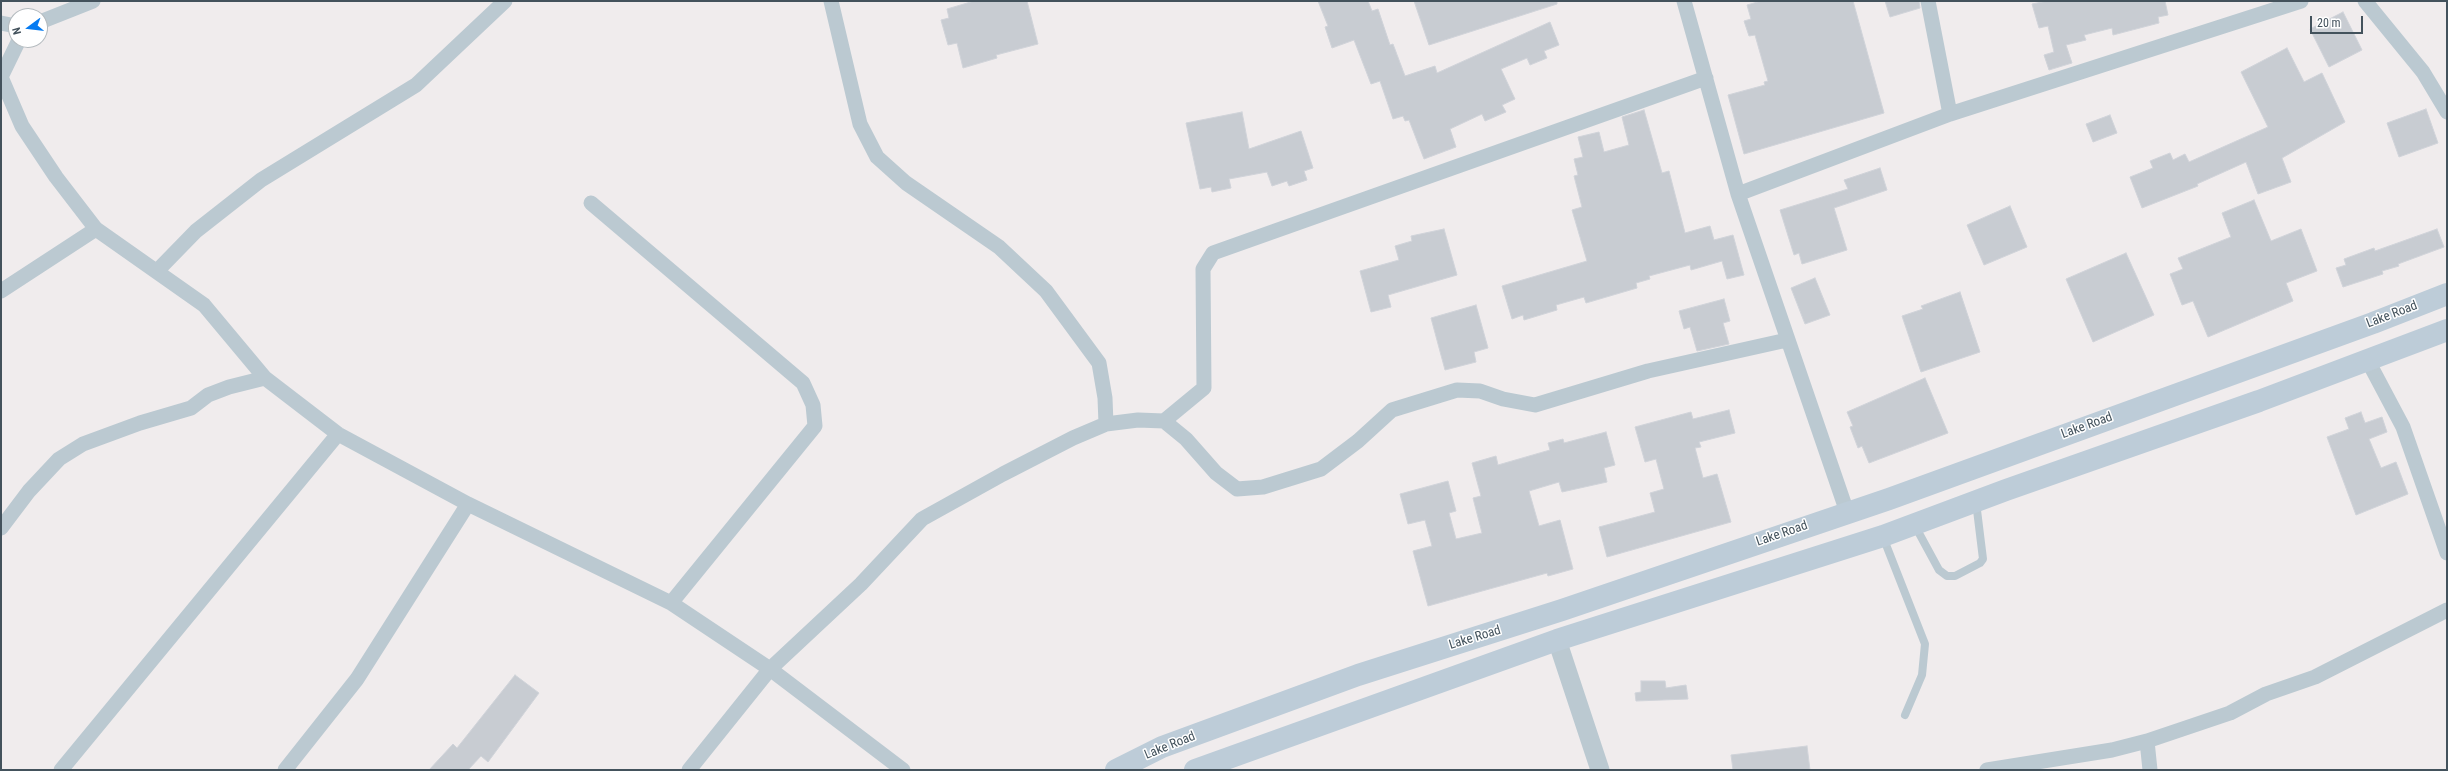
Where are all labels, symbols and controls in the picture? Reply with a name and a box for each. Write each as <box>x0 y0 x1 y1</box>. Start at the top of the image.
north arrow <box>8 8 48 48</box>
scale bar <box>2312 8 2365 34</box>
text: 20 m <box>2317 16 2341 30</box>
text: N <box>10 26 24 36</box>
street label: Lake Road <box>2364 298 2420 332</box>
street label: Lake Road <box>2059 410 2115 442</box>
street label: Lake Road <box>1754 518 1810 550</box>
street label: Lake Road <box>1447 623 1503 653</box>
street label: Lake Road <box>1142 729 1198 763</box>

